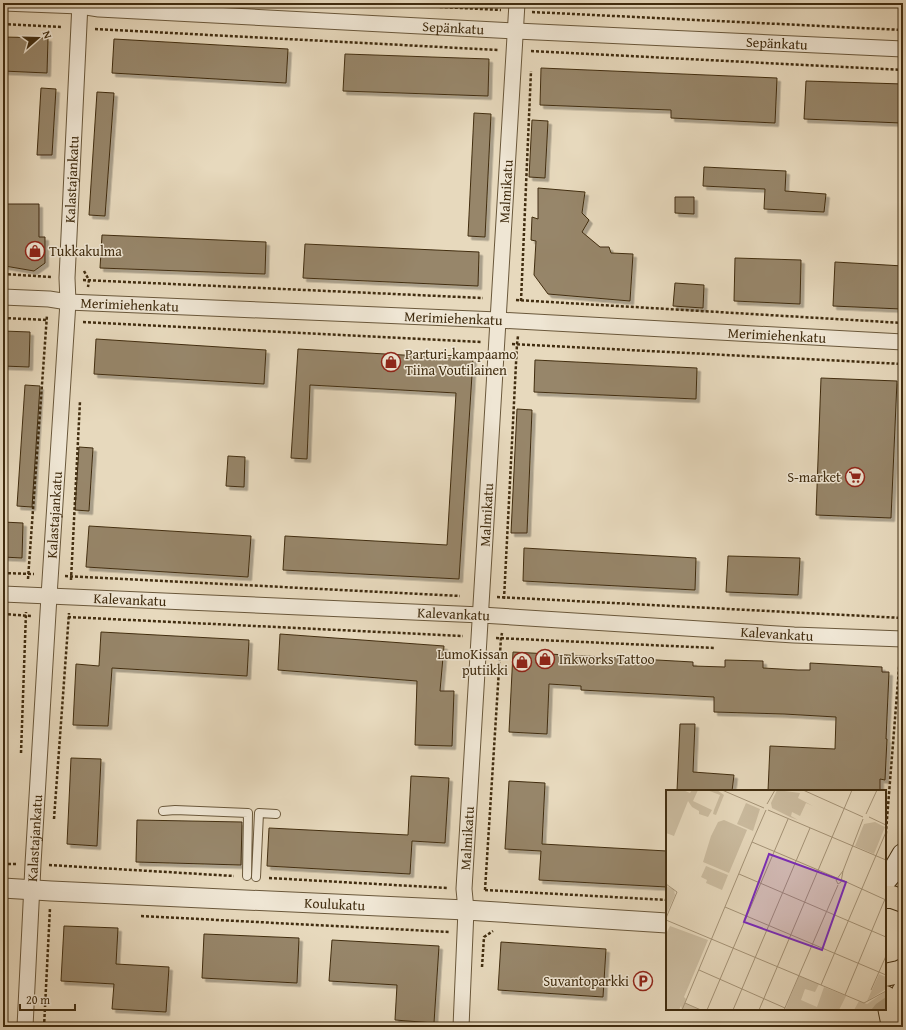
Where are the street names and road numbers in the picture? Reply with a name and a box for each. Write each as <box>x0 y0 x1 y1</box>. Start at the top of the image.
street label: Sepänkatu <box>422 16 485 39</box>
street label: Sepänkatu <box>746 32 809 55</box>
street label: Kalastajankatu <box>60 135 84 223</box>
street label: Malmikatu <box>494 159 518 224</box>
street label: Merimiehenkatu <box>80 293 180 317</box>
street label: Merimiehenkatu <box>404 306 503 330</box>
street label: Merimiehenkatu <box>727 322 827 348</box>
street label: Kalastajankatu <box>41 470 67 559</box>
street label: Malmikatu <box>474 482 498 547</box>
street label: Kalevankatu <box>93 588 167 611</box>
street label: Kalevankatu <box>417 602 491 626</box>
street label: Kalevankatu <box>740 622 814 646</box>
street label: Kalastajankatu <box>22 794 47 882</box>
street label: Malmikatu <box>455 805 479 871</box>
street label: Koulukatu <box>304 893 366 915</box>

